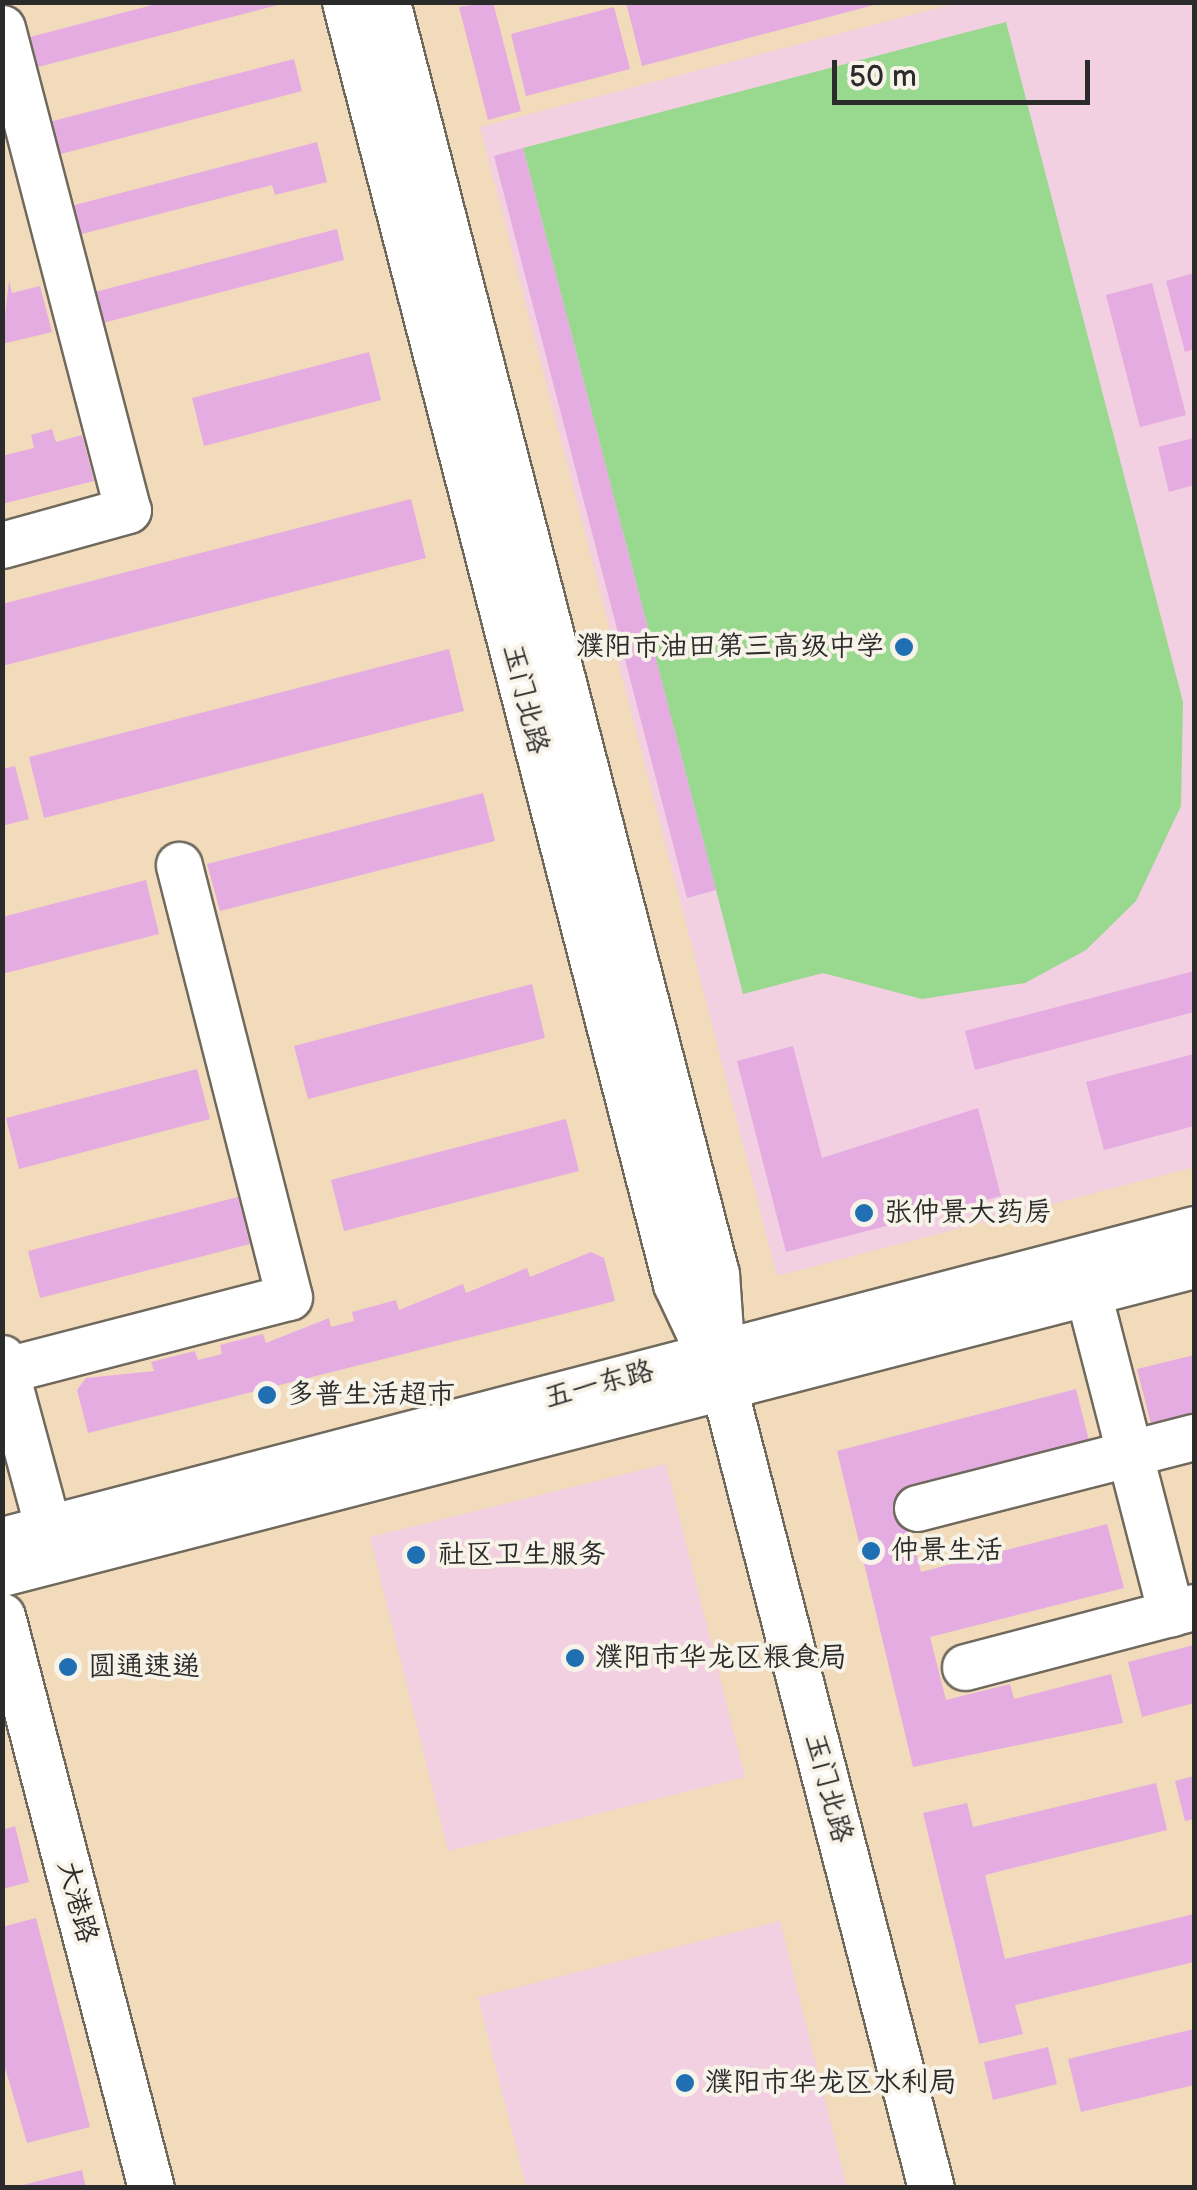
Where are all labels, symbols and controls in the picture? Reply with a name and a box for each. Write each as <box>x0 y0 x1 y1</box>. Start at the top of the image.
scale bar <box>837 40 1094 102</box>
text: 50 m <box>849 59 917 95</box>
place label: 濮阳市油田第三高级中学 <box>576 630 884 664</box>
marker: 濮阳市油田第三高级中学 <box>893 636 915 658</box>
street label: 玉门北路 <box>495 641 555 757</box>
place label: 张仲景大药房 <box>884 1196 1052 1230</box>
marker: 张仲景大药房 <box>853 1202 875 1224</box>
street label: 五一东路 <box>541 1354 657 1416</box>
place label: 多普生活超市 <box>287 1378 455 1412</box>
marker: 多普生活超市 <box>256 1384 278 1406</box>
place label: 仲景生活 <box>891 1534 1003 1568</box>
place label: 社区卫生服务 <box>438 1538 606 1572</box>
marker: 仲景生活 <box>860 1540 882 1562</box>
marker: 社区卫生服务 <box>403 1542 429 1568</box>
place label: 濮阳市华龙区粮食局 <box>595 1641 847 1675</box>
marker: 濮阳市华龙区粮食局 <box>564 1647 586 1669</box>
place label: 圆通速递 <box>88 1650 200 1684</box>
marker: 圆通速递 <box>57 1656 79 1678</box>
street label: 玉门北路 <box>797 1730 859 1846</box>
street label: 大港路 <box>50 1857 104 1947</box>
place label: 濮阳市华龙区水利局 <box>705 2066 957 2100</box>
marker: 濮阳市华龙区水利局 <box>674 2072 696 2094</box>

